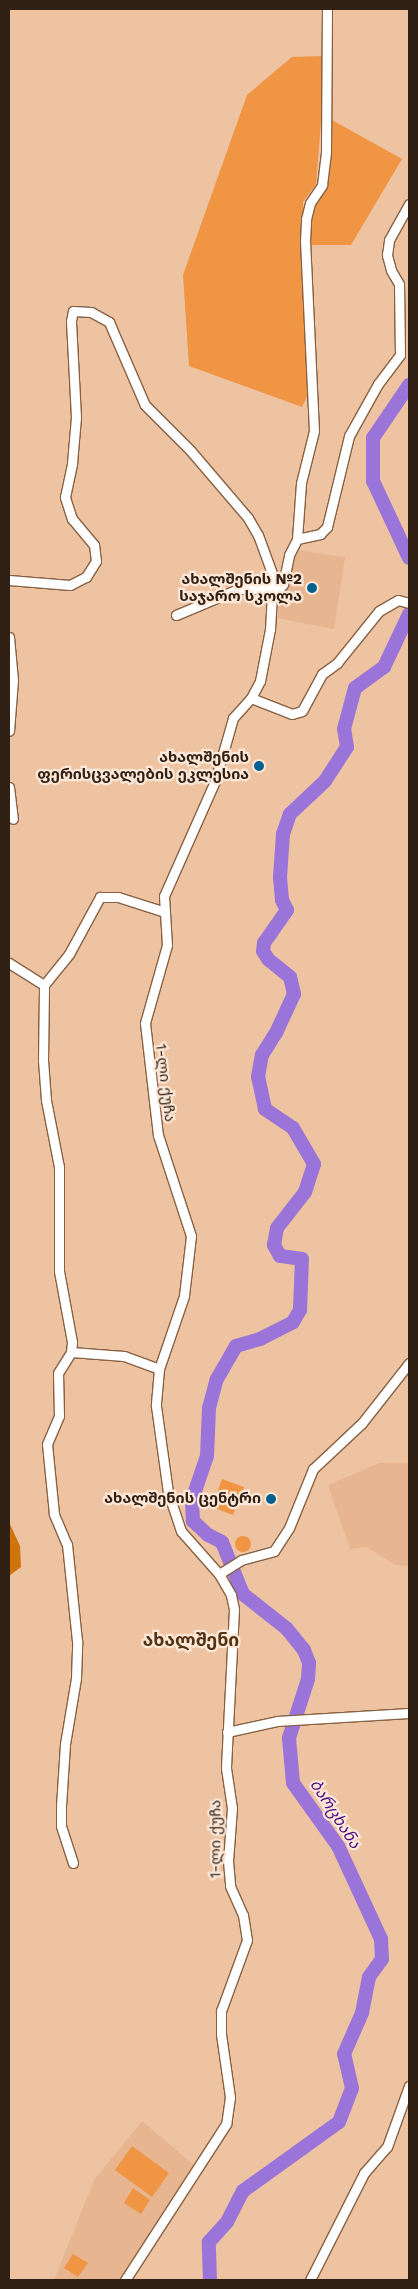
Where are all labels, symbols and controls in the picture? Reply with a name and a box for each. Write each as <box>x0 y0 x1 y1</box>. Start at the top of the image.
place label: ახალშენის №2 საჯარო სკოლა <box>179 570 302 605</box>
marker: ახალშენის №2 საჯარო სკოლა <box>306 582 318 594</box>
place label: ახალშენის ფერისცვალების ეკლესია <box>37 748 249 783</box>
marker: ახალშენის ფერისცვალების ეკლესია <box>253 760 265 772</box>
street label: 1-ლი ქუჩა <box>151 1043 179 1123</box>
place label: ახალშენის ცენტრი <box>104 1490 261 1508</box>
marker: ახალშენის ცენტრი <box>265 1493 277 1505</box>
district label: ახალშენი <box>143 1629 239 1651</box>
water label: ბარცხანა <box>306 1776 364 1852</box>
street label: 1-ლი ქუჩა <box>207 1800 225 1878</box>

